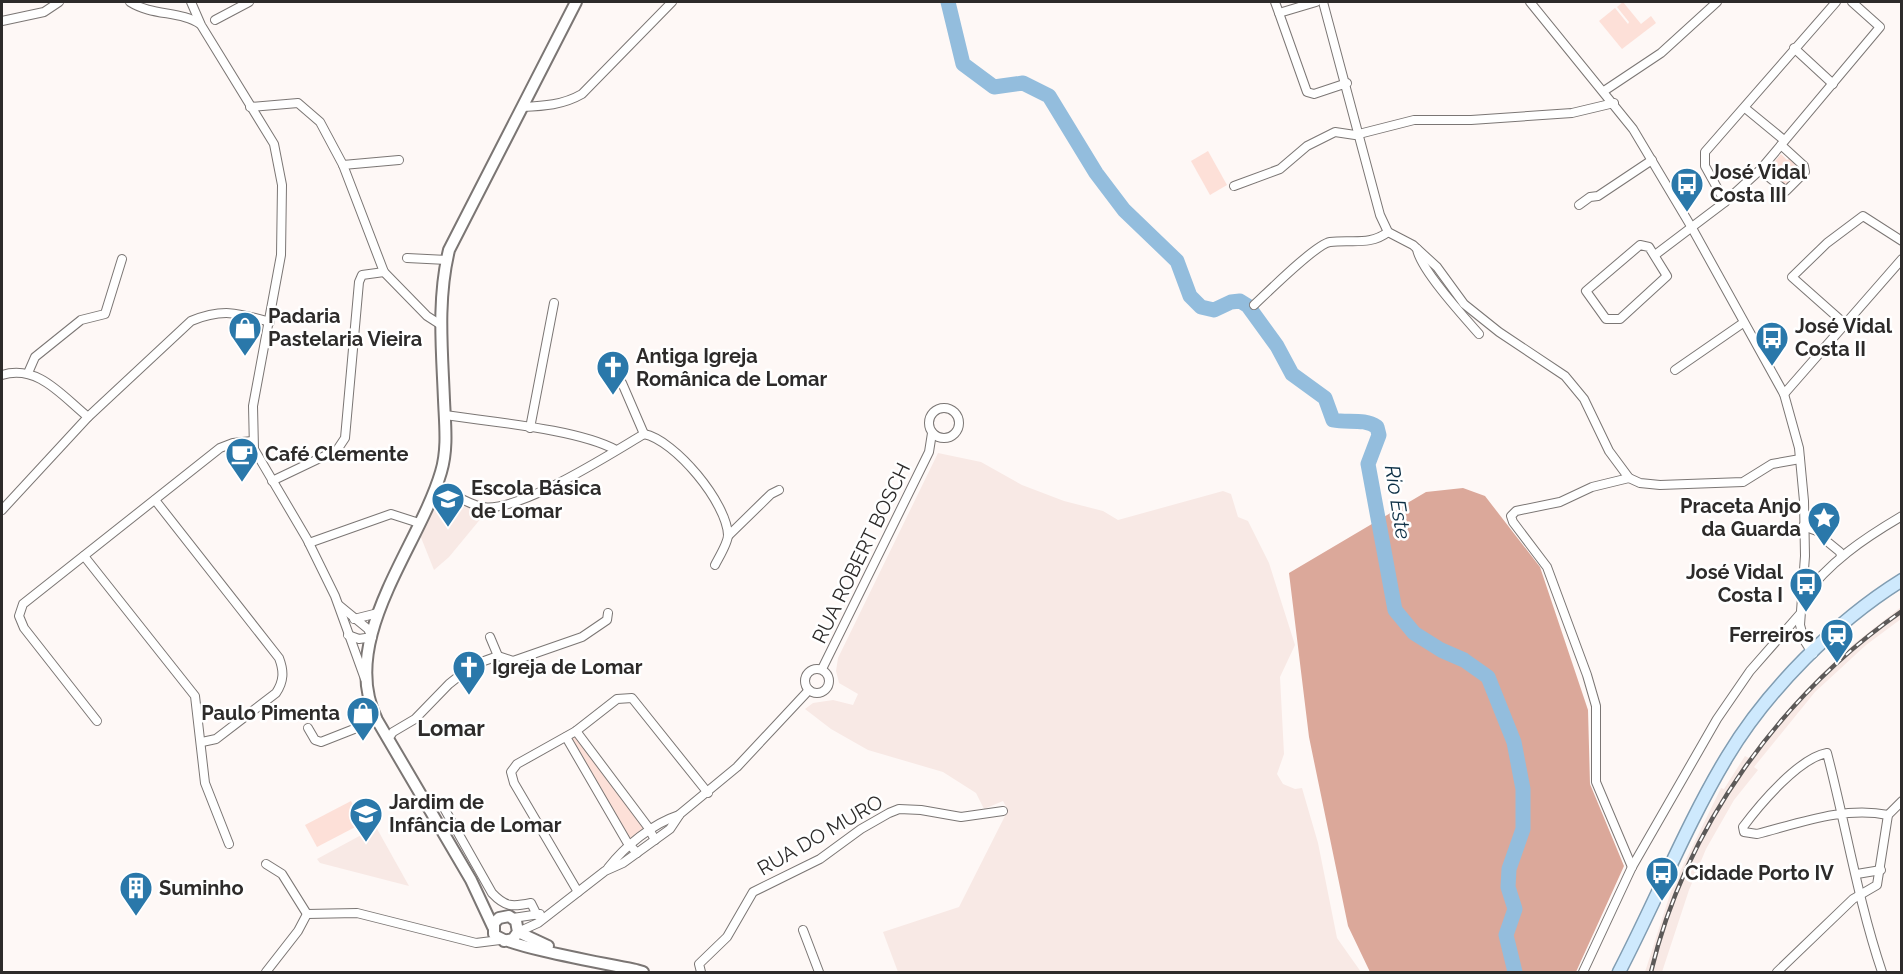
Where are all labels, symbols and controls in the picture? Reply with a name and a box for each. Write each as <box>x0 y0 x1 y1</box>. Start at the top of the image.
place label: José Vidal Costa III <box>1710 160 1808 207</box>
bus stop icon: José Vidal Costa III <box>1669 166 1705 213</box>
place label: Padaria Pastelaria Vieira <box>268 304 422 351</box>
shop icon: Padaria Pastelaria Vieira <box>227 310 263 357</box>
place label: José Vidal Costa II <box>1795 314 1893 361</box>
bus stop icon: José Vidal Costa II <box>1754 320 1790 367</box>
place label: Antiga Igreja Românica de Lomar <box>636 344 827 391</box>
church icon: Antiga Igreja Românica de Lomar <box>595 349 631 396</box>
cafe icon: Café Clemente <box>224 436 260 483</box>
place label: Café Clemente <box>265 442 408 466</box>
street label: RUA ROBERT BOSCH <box>807 459 915 647</box>
water label: Rio Este <box>1380 463 1416 541</box>
place label: Escola Básica de Lomar <box>471 476 602 523</box>
school or university icon: Escola Básica de Lomar <box>430 481 466 528</box>
place label: Praceta Anjo da Guarda <box>1680 494 1801 541</box>
place icon: Praceta Anjo da Guarda <box>1806 500 1842 547</box>
place label: José Vidal Costa I <box>1686 560 1784 607</box>
bus stop icon: José Vidal Costa I <box>1788 566 1824 613</box>
station icon: Ferreiros <box>1819 617 1855 664</box>
place label: Ferreiros <box>1729 623 1814 647</box>
church icon: Igreja de Lomar <box>451 649 487 696</box>
place label: Igreja de Lomar <box>492 655 643 679</box>
shop icon: Paulo Pimenta <box>345 695 381 742</box>
place label: Paulo Pimenta <box>201 701 340 725</box>
district label: Lomar <box>417 715 485 741</box>
street label: RUA DO MURO <box>753 789 887 881</box>
place label: Jardim de Infância de Lomar <box>389 790 562 837</box>
school or university icon: Jardim de Infância de Lomar <box>348 796 384 843</box>
bus stop icon: Cidade Porto IV <box>1644 855 1680 902</box>
place label: Cidade Porto IV <box>1685 861 1834 885</box>
building icon: Suminho <box>118 870 154 917</box>
place label: Suminho <box>159 876 244 900</box>

